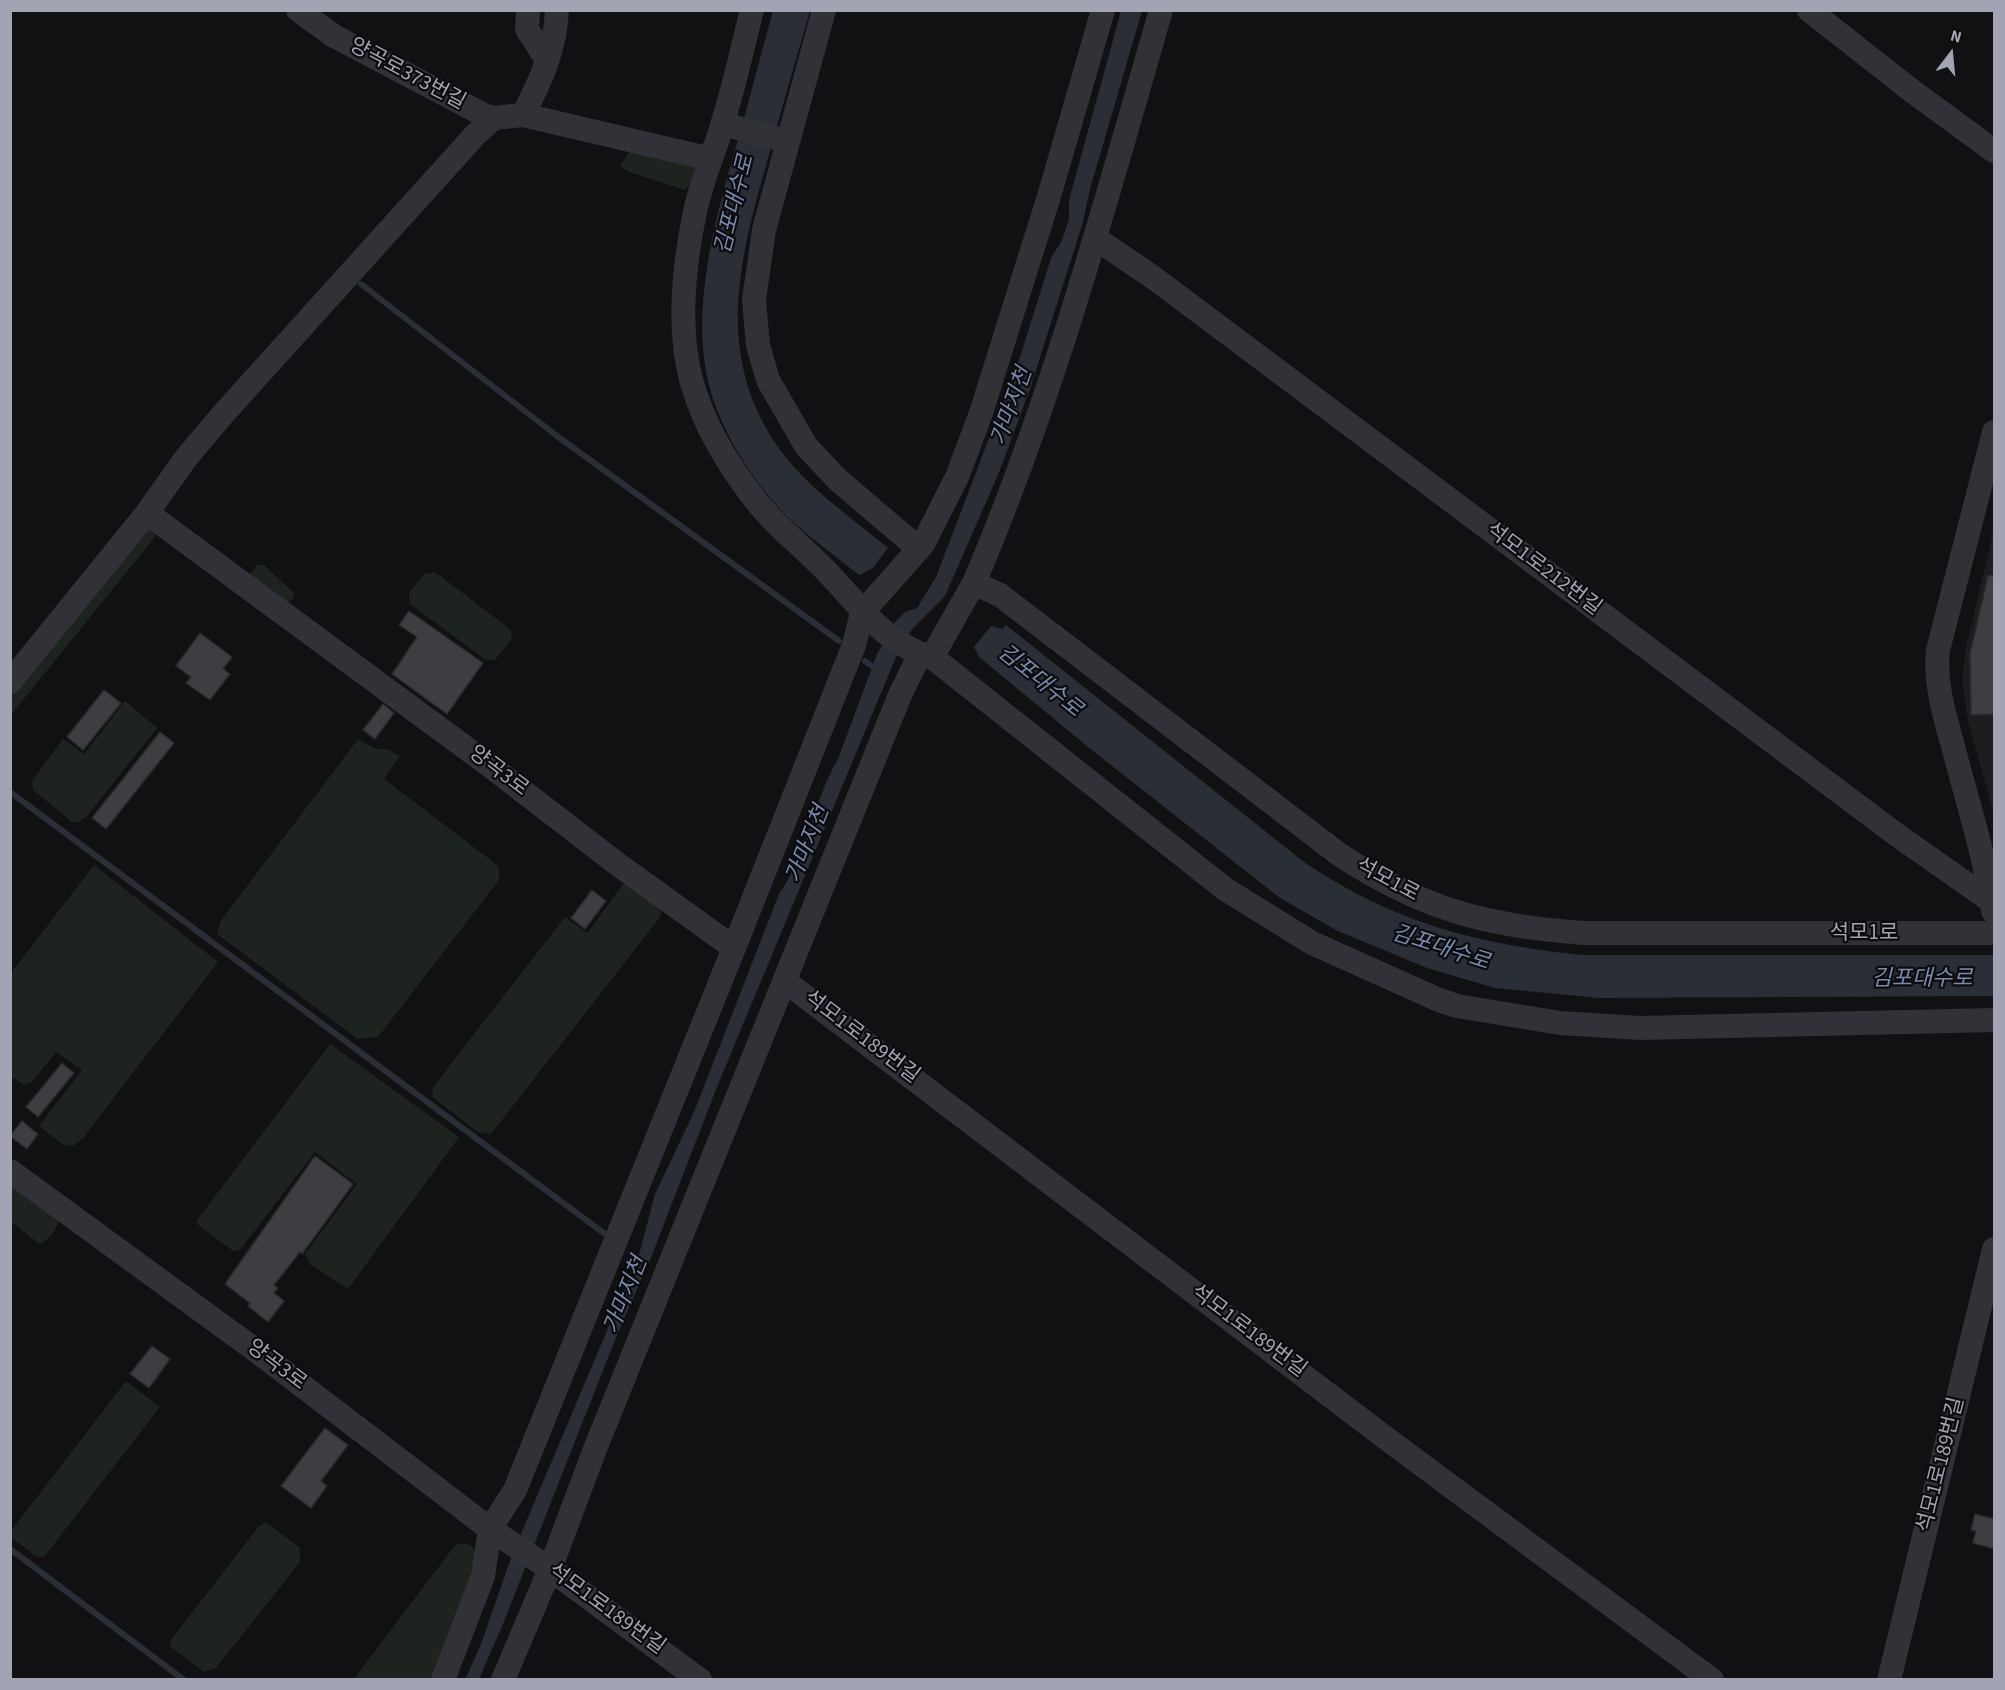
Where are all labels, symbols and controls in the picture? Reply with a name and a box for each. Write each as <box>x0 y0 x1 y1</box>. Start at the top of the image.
north arrow <box>1921 24 1981 84</box>
text: N <box>1948 25 1964 49</box>
street label: 양곡로373번길 <box>345 34 469 116</box>
water label: 김포대수로 <box>711 153 761 257</box>
water label: 가마지천 <box>987 364 1039 450</box>
street label: 석모1로212번길 <box>1480 518 1606 622</box>
water label: 김포대수로 <box>991 640 1087 724</box>
street label: 양곡3로 <box>463 741 533 803</box>
water label: 가마지천 <box>782 803 836 887</box>
street label: 석모1로 <box>1351 854 1423 908</box>
water label: 김포대수로 <box>1388 921 1492 977</box>
street label: 석모1로 <box>1830 921 1898 947</box>
water label: 김포대수로 <box>1871 967 1973 993</box>
street label: 석모1로189번길 <box>798 986 924 1090</box>
water label: 가마지천 <box>600 1254 654 1338</box>
street label: 석모1로189번길 <box>1185 1280 1311 1384</box>
street label: 양곡3로 <box>241 1335 311 1397</box>
street label: 석모1로189번길 <box>1913 1395 1971 1535</box>
street label: 석모1로189번길 <box>543 1559 669 1661</box>

